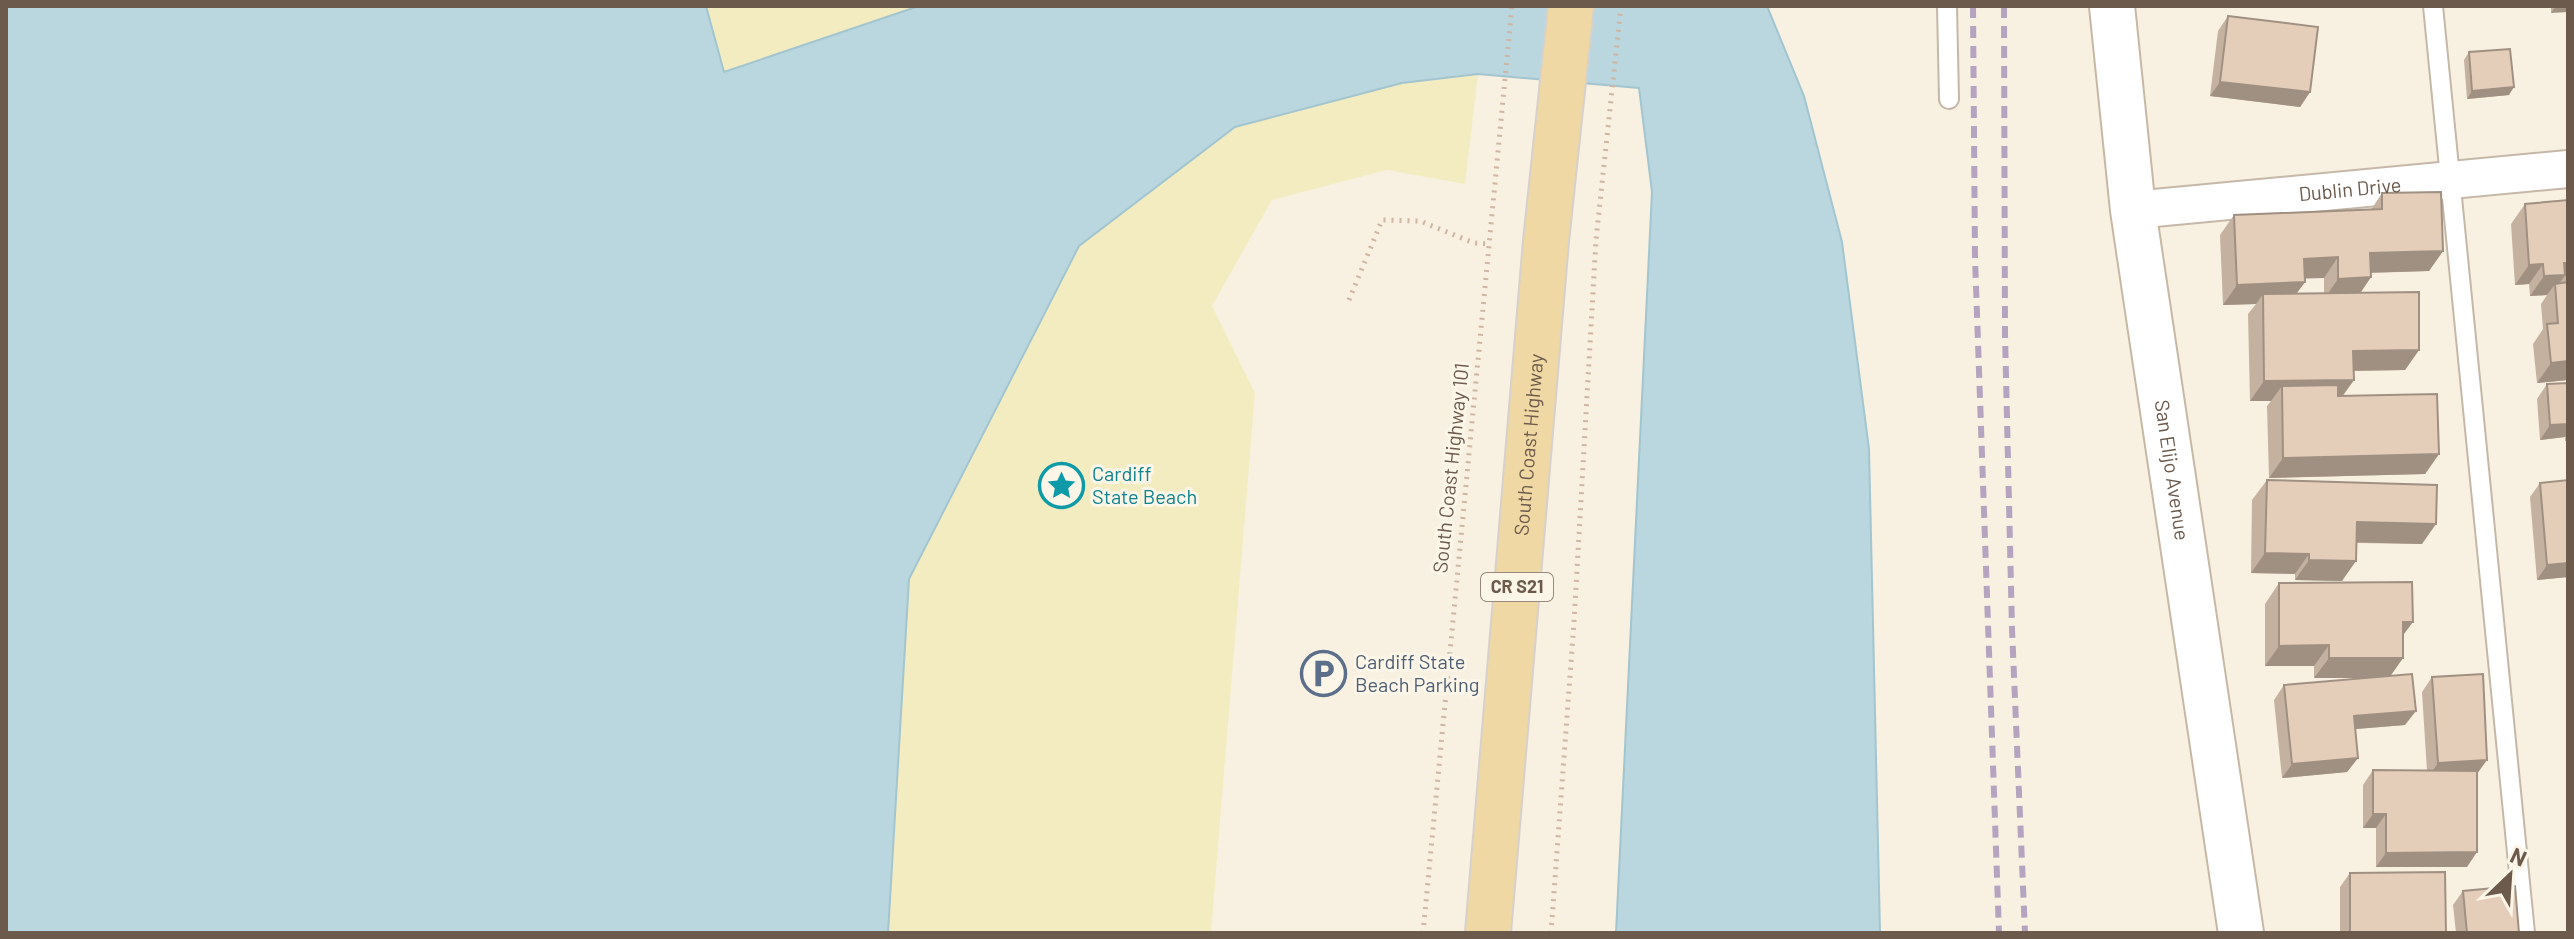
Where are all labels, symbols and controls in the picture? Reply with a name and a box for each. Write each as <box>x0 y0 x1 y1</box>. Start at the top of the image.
street label: Dublin Drive <box>2298 172 2402 205</box>
street label: South Coast Highway <box>1508 353 1548 537</box>
street label: South Coast Highway 101 <box>1427 362 1473 574</box>
street label: San Elijo Avenue <box>2150 398 2195 542</box>
place label: Cardiff State Beach <box>1092 461 1197 508</box>
place icon: Cardiff State Beach <box>1037 462 1085 510</box>
road number: CR S21 <box>1481 573 1553 601</box>
parking icon: Cardiff State Beach Parking <box>1300 649 1348 697</box>
place label: Cardiff State Beach Parking <box>1355 649 1479 696</box>
north arrow <box>2470 835 2550 915</box>
text: N <box>2507 841 2531 871</box>

